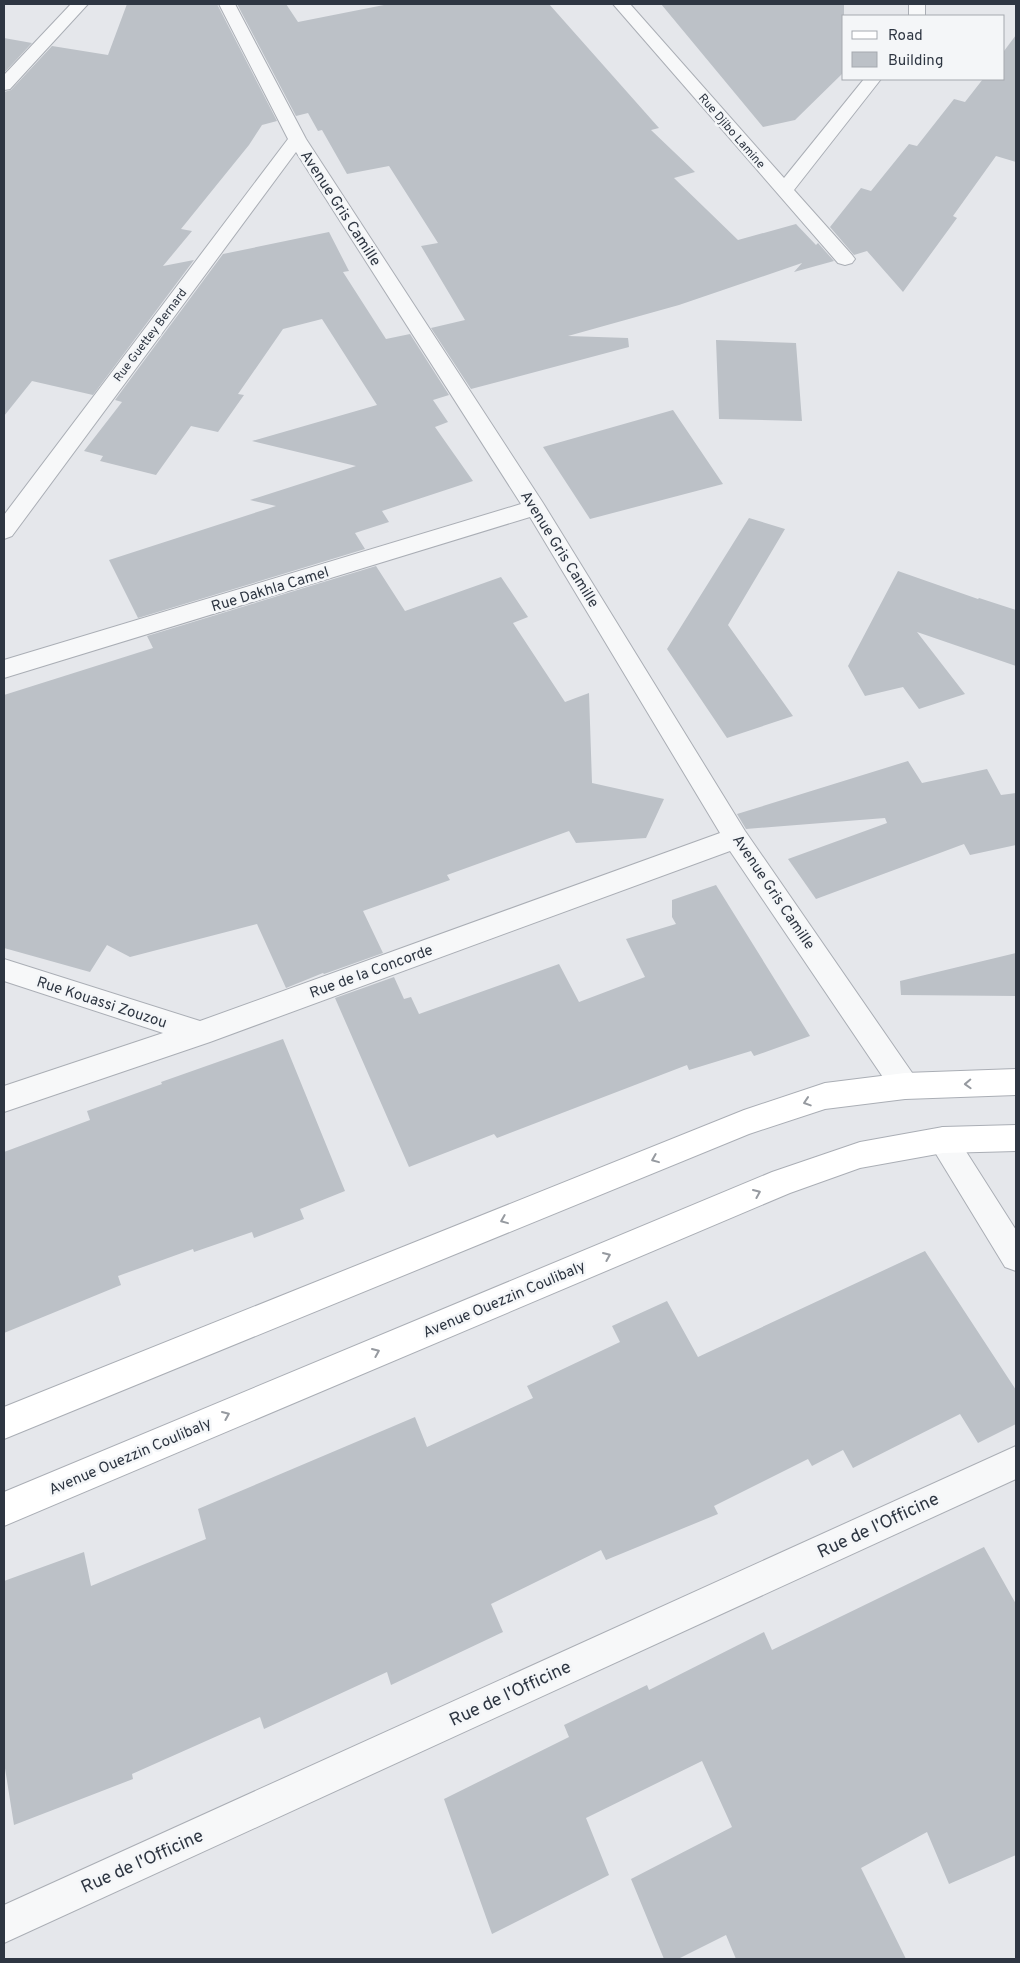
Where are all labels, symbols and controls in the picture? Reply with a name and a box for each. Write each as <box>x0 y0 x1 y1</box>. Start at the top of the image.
legend <box>842 15 1005 80</box>
text: Road <box>888 27 923 46</box>
text: Building <box>888 52 943 71</box>
street label: Rue Djibo Lamine <box>694 91 768 172</box>
street label: Avenue Gris Camille <box>295 147 384 270</box>
street label: Rue Guettey Bernard <box>110 286 191 385</box>
street label: Avenue Gris Camille <box>515 488 602 612</box>
street label: Rue Dakhla Camel <box>209 564 332 617</box>
street label: Avenue Gris Camille <box>727 832 818 954</box>
street label: Rue de la Concorde <box>307 941 436 1004</box>
street label: Rue Kouassi Zouzou <box>34 973 169 1033</box>
one-way arrow <box>963 1078 971 1089</box>
one-way arrow <box>803 1096 811 1106</box>
one-way arrow <box>651 1153 660 1163</box>
one-way arrow <box>752 1189 760 1199</box>
one-way arrow <box>500 1214 509 1224</box>
one-way arrow <box>602 1251 611 1262</box>
street label: Avenue Ouezzin Coulibaly <box>421 1258 589 1343</box>
one-way arrow <box>371 1348 380 1359</box>
one-way arrow <box>221 1411 230 1422</box>
street label: Avenue Ouezzin Coulibaly <box>47 1415 215 1500</box>
street label: Rue de l'Officine <box>814 1488 943 1565</box>
street label: Rue de l'Officine <box>446 1656 575 1733</box>
street label: Rue de l'Officine <box>78 1825 207 1900</box>

